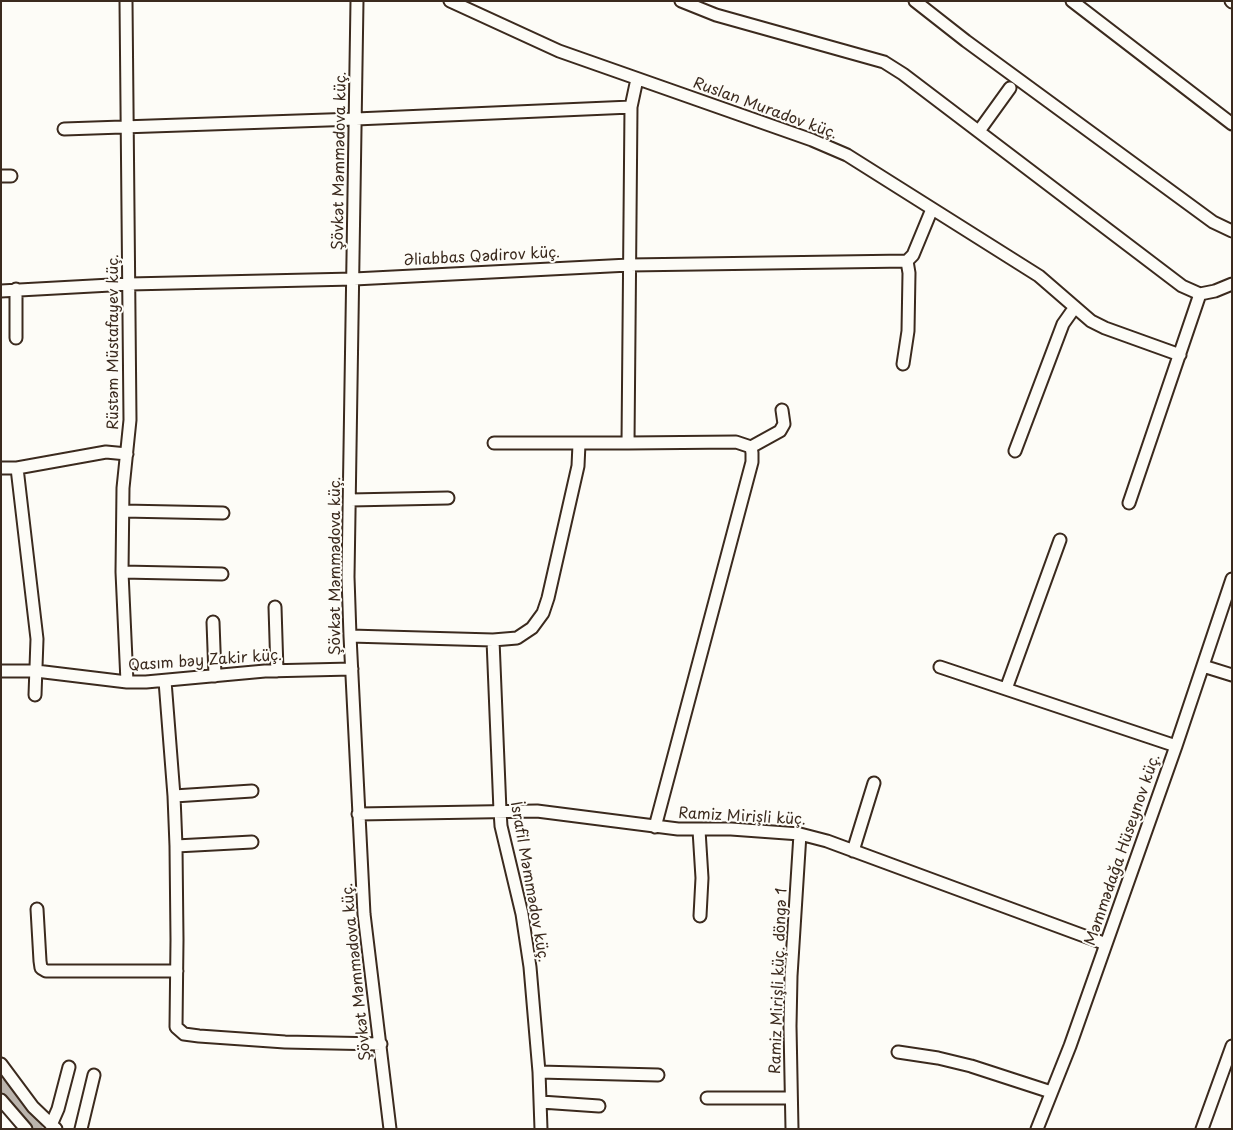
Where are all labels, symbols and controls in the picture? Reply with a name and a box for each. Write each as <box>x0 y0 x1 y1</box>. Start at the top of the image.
street label: Şövkət Məmmədova küç. <box>329 71 351 251</box>
street label: Ruslan Muradov küç. <box>690 74 840 144</box>
street label: Əliabbas Qədirov küç. <box>404 244 560 270</box>
street label: Rüstəm Müstafayev küç. <box>105 254 123 430</box>
street label: Şövkət Məmmədova küç. <box>327 476 345 656</box>
street label: Qasım bəy Zakir küç. <box>128 647 282 675</box>
street label: Məmmədağa Hüseynov küç. <box>1082 752 1164 948</box>
street label: İsrafil Məmmədov küç. <box>506 800 552 964</box>
street label: Ramiz Mirişli küç. <box>678 805 806 829</box>
street label: Şövkət Məmmədova küç. <box>339 882 375 1062</box>
street label: Ramiz Mirişli küç. döngə 1 <box>767 887 791 1075</box>

